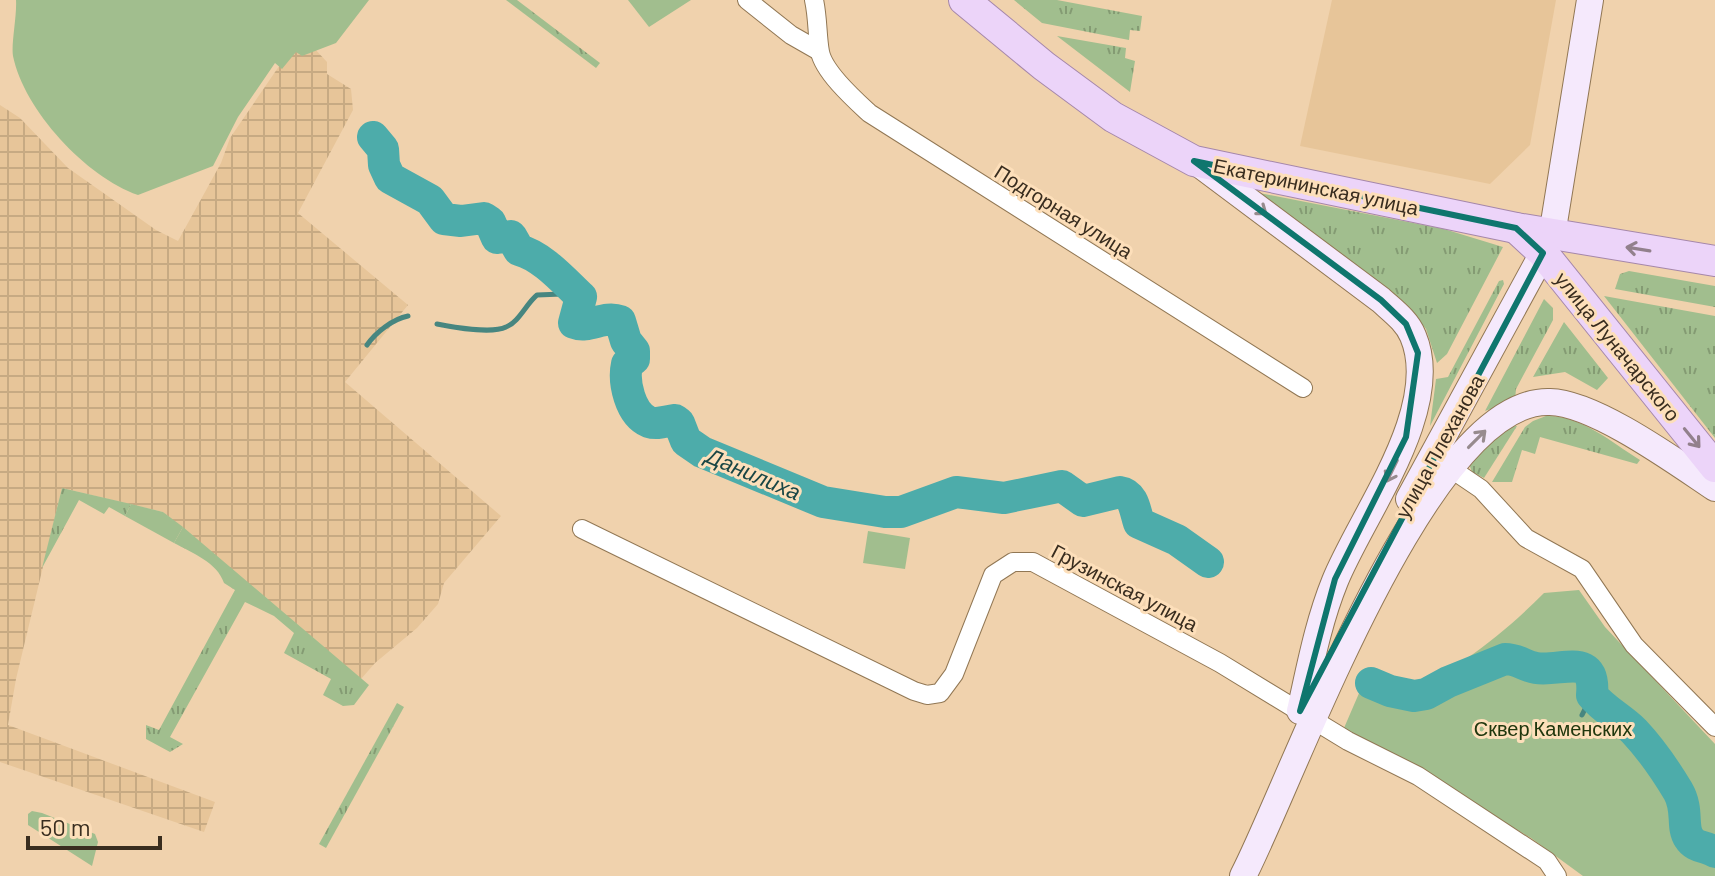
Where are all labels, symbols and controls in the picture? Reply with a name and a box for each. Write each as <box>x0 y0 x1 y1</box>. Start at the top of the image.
street label: Екатерининская улица <box>1211 153 1422 220</box>
street label: Подгорная улица <box>991 159 1138 263</box>
one-way arrow <box>1246 198 1267 215</box>
one-way arrow <box>1626 241 1651 256</box>
street label: улица Луначарского <box>1551 267 1685 425</box>
street label: улица Плеханова <box>1390 369 1489 522</box>
one-way arrow <box>1683 427 1701 448</box>
one-way arrow <box>1467 430 1486 449</box>
water label: Данилиха <box>700 440 805 505</box>
one-way arrow <box>1383 459 1399 483</box>
street label: Грузинская улица <box>1048 538 1203 636</box>
park label: Сквер Каменских <box>1474 716 1632 740</box>
scale bar <box>28 800 160 850</box>
text: 50 m <box>40 812 91 841</box>

